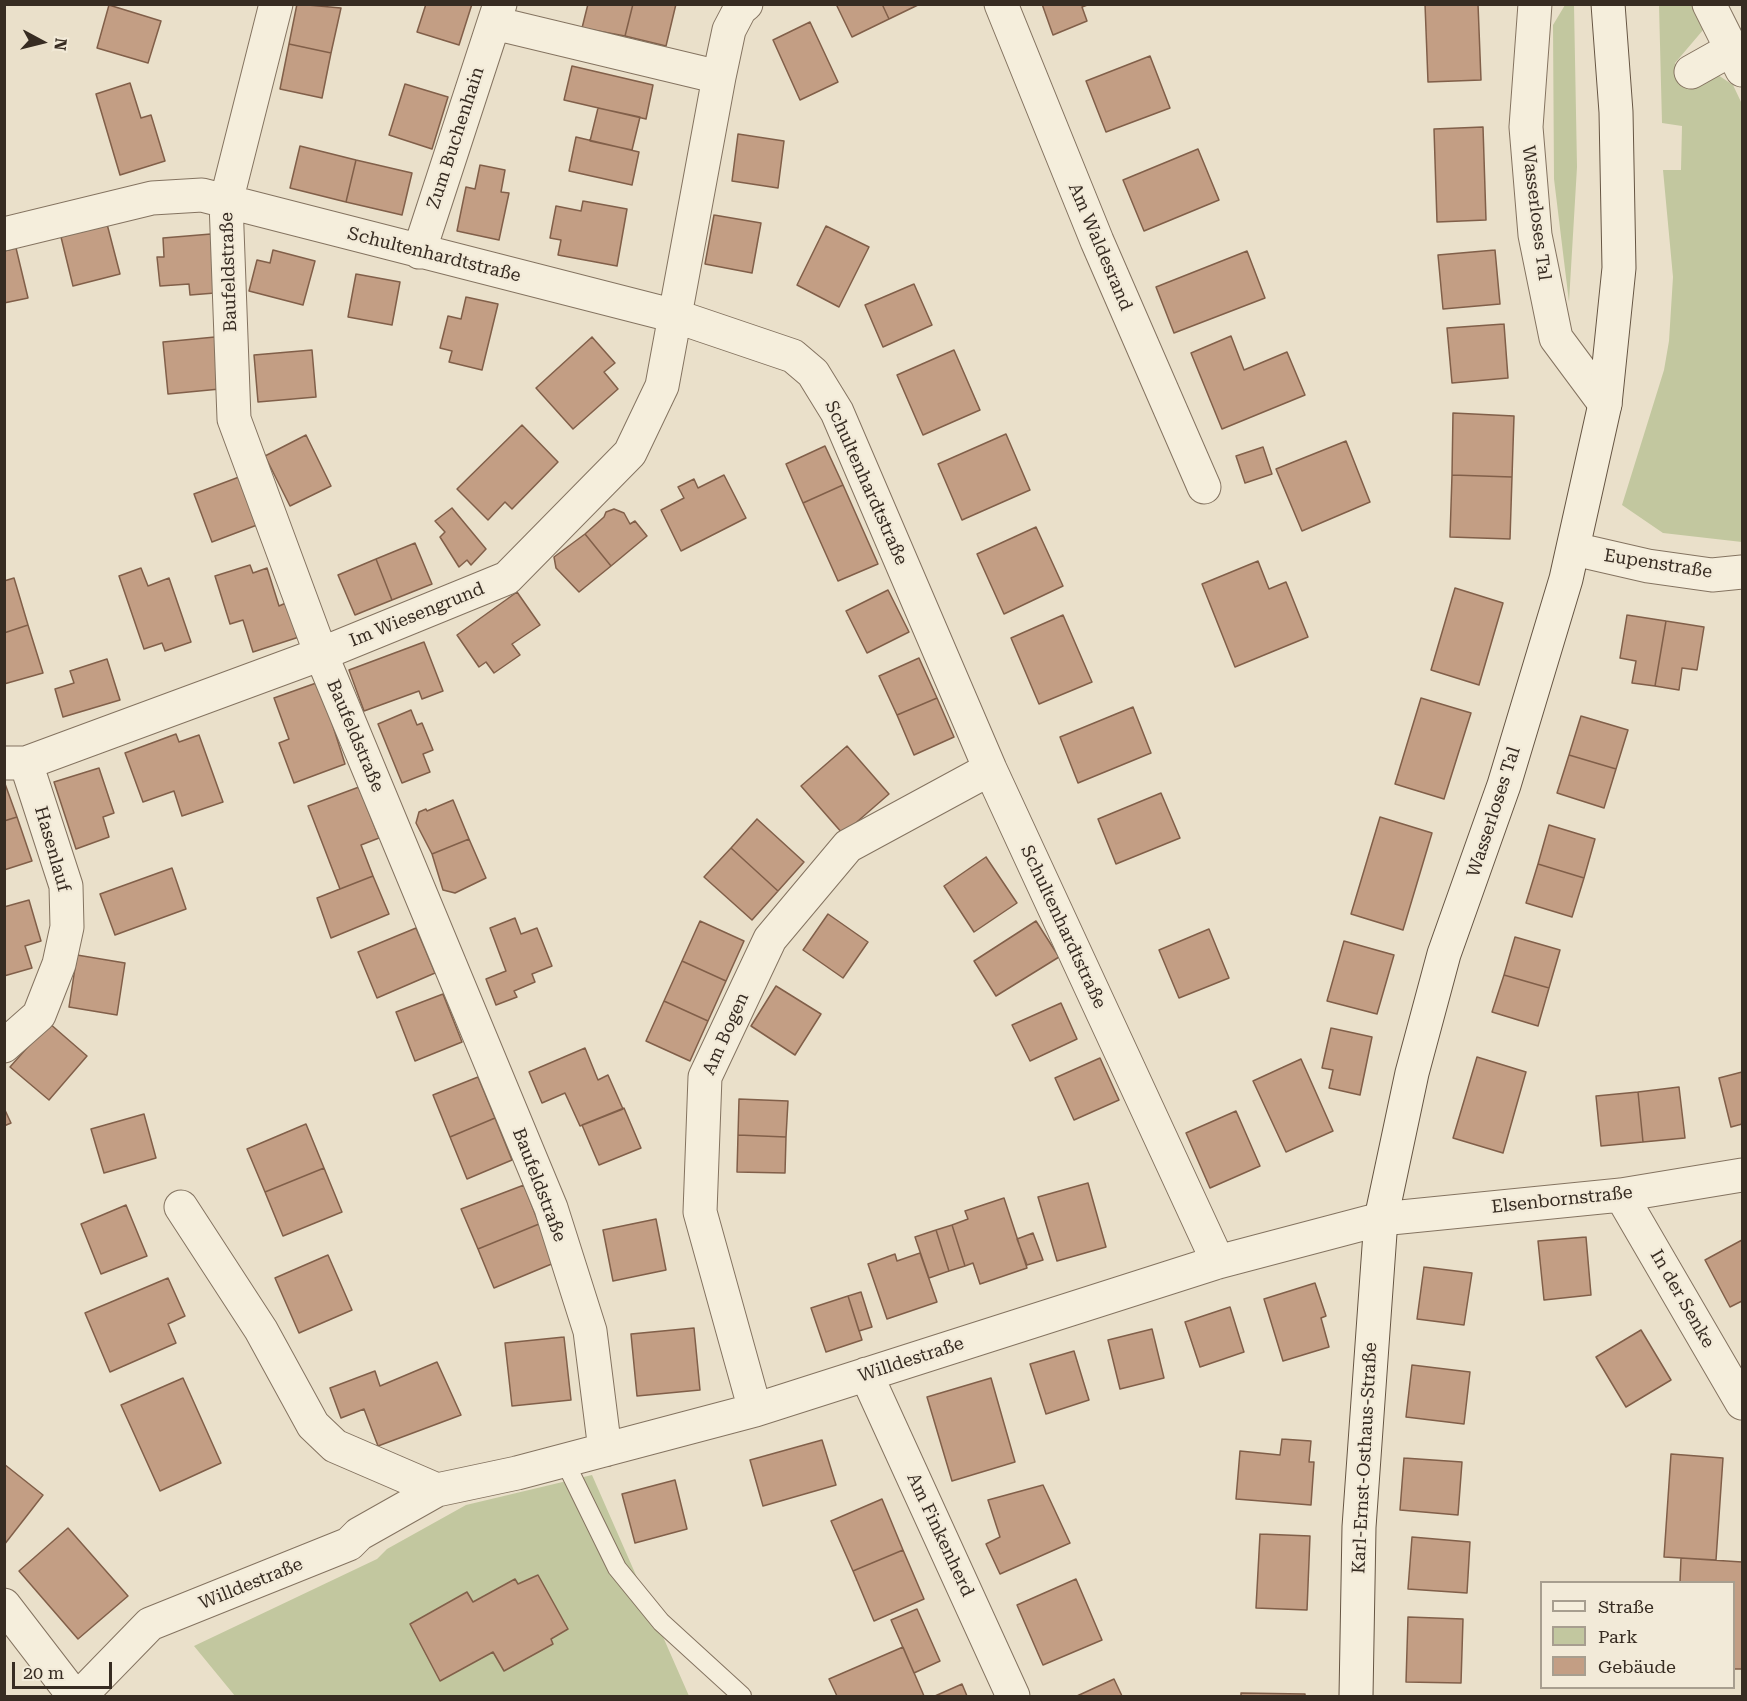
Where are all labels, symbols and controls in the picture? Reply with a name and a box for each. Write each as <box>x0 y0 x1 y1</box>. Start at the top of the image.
north arrow <box>12 12 72 72</box>
text: N <box>50 37 71 52</box>
street label: Zum Buchenhain <box>423 64 489 212</box>
street label: Wasserloses Tal <box>1517 144 1555 282</box>
street label: Am Waldesrand <box>1063 180 1137 314</box>
street label: Baufeldstraße <box>216 212 242 332</box>
street label: Schultenhardtstraße <box>345 223 523 287</box>
street label: Schultenhardtstraße <box>820 397 912 569</box>
street label: Eupenstraße <box>1602 545 1714 583</box>
street label: Im Wiesengrund <box>346 578 488 652</box>
street label: Baufeldstraße <box>322 677 388 795</box>
street label: Wasserloses Tal <box>1463 744 1525 880</box>
street label: Hasenlauf <box>30 804 74 894</box>
street label: Schultenhardtstraße <box>1016 842 1110 1012</box>
street label: Am Bogen <box>698 989 754 1079</box>
street label: Baufeldstraße <box>507 1125 571 1245</box>
street label: Elsenbornstraße <box>1490 1182 1634 1218</box>
street label: In der Senke <box>1645 1246 1719 1352</box>
street label: Willdestraße <box>855 1333 967 1387</box>
street label: Karl-Ernst-Osthaus-Straße <box>1348 1342 1382 1574</box>
street label: Am Finkenherd <box>902 1470 978 1600</box>
street label: Willdestraße <box>196 1553 306 1615</box>
legend <box>1540 1581 1735 1689</box>
text: Straße <box>1598 1596 1654 1617</box>
text: Park <box>1598 1626 1638 1647</box>
scale bar <box>15 1650 116 1688</box>
text: Gebäude <box>1598 1656 1676 1677</box>
text: 20 m <box>23 1662 64 1683</box>

